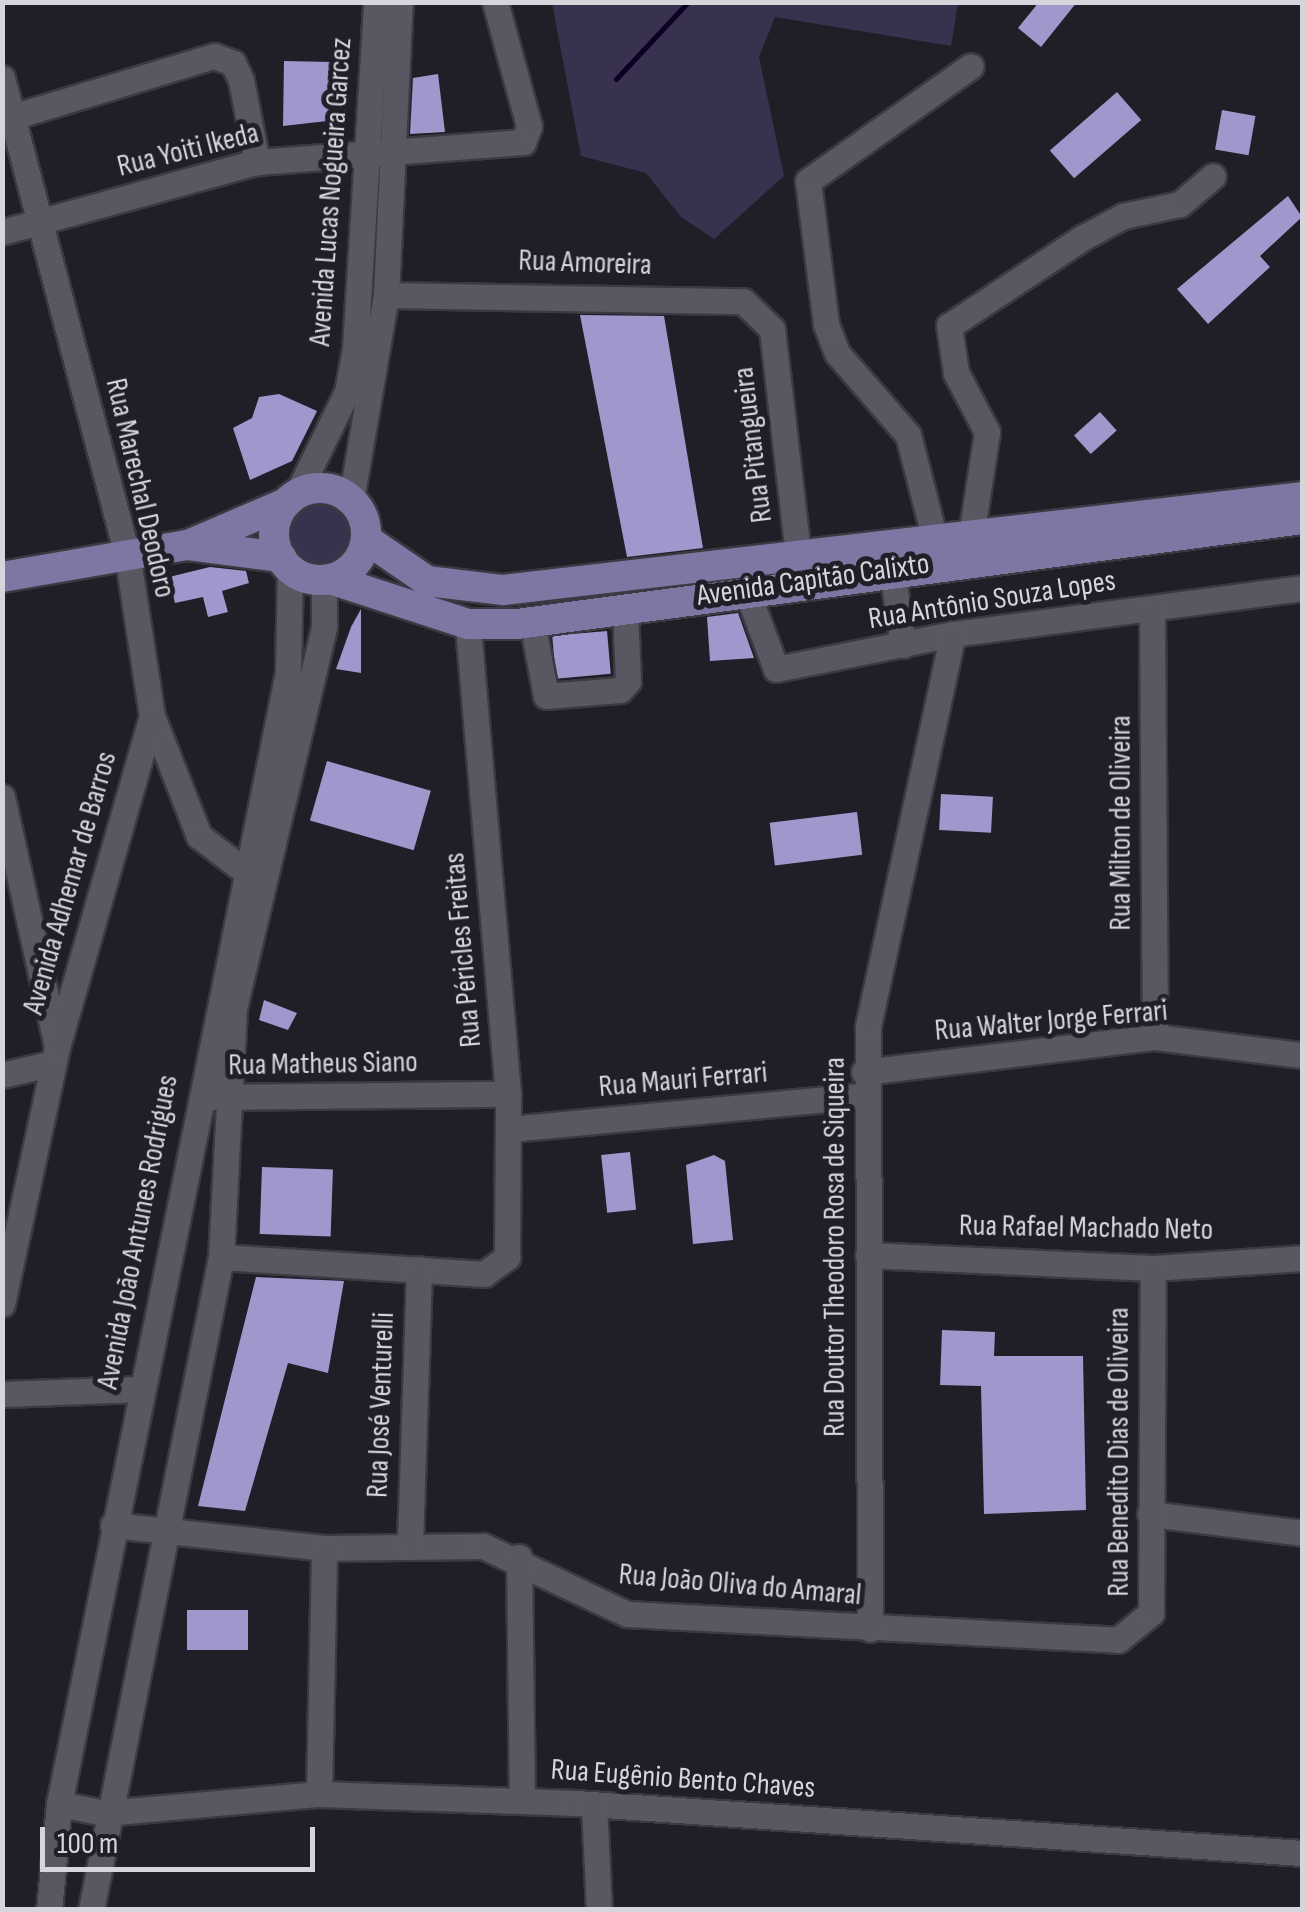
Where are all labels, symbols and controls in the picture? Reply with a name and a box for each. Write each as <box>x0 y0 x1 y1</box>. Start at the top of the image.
street label: Avenida Lucas Nogueira Garcez <box>302 37 360 347</box>
street label: Rua Yoiti Ikeda <box>114 115 262 185</box>
street label: Rua Amoreira <box>518 243 652 283</box>
street label: Rua Pitangueira <box>726 365 780 525</box>
street label: Rua Marechal Deodoro <box>97 375 183 601</box>
street label: Avenida Capitão Calixto <box>694 546 932 614</box>
street label: Rua Antônio Souza Lopes <box>866 563 1118 637</box>
street label: Rua Milton de Oliveira <box>1103 715 1139 931</box>
street label: Avenida Adhemar de Barros <box>15 748 125 1018</box>
street label: Rua Péricles Freitas <box>437 851 489 1049</box>
street label: Rua Walter Jorge Ferrari <box>933 993 1169 1049</box>
street label: Rua Matheus Siano <box>228 1044 418 1084</box>
street label: Rua Mauri Ferrari <box>597 1055 769 1105</box>
street label: Rua Doutor Theodoro Rosa de Siqueira <box>817 1057 853 1437</box>
street label: Avenida João Antunes Rodrigues <box>90 1072 186 1392</box>
street label: Rua Rafael Machado Neto <box>959 1208 1213 1248</box>
street label: Rua Benedito Dias de Oliveira <box>1101 1307 1137 1597</box>
street label: Rua José Venturelli <box>360 1312 402 1498</box>
street label: Rua João Oliva do Amaral <box>617 1556 863 1614</box>
street label: Rua Eugênio Bento Chaves <box>550 1752 816 1806</box>
scale bar <box>45 1807 320 1869</box>
text: 100 m <box>57 1826 118 1862</box>

